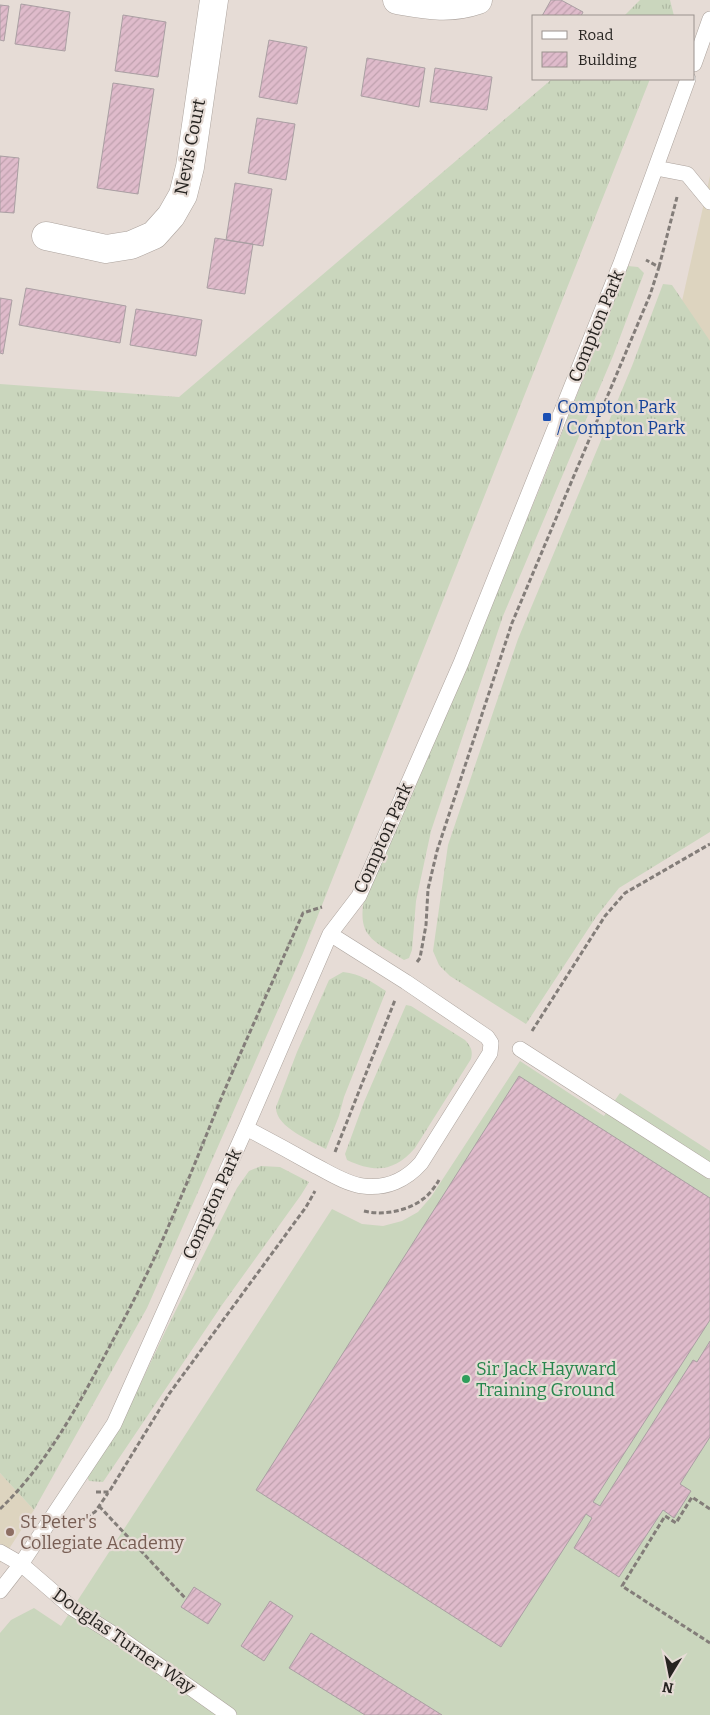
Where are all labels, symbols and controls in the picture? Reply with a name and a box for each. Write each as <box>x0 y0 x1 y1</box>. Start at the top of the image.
legend <box>532 15 695 80</box>
text: Road <box>578 26 613 44</box>
text: Building <box>578 51 637 69</box>
street label: Nevis Court <box>170 97 210 197</box>
street label: Compton Park <box>564 266 629 385</box>
place label: Compton Park / Compton Park <box>557 396 686 439</box>
marker: Compton Park / Compton Park <box>541 411 553 423</box>
street label: Compton Park <box>349 778 418 897</box>
street label: Compton Park <box>178 1144 247 1263</box>
place label: Sir Jack Hayward Training Ground <box>476 1358 617 1401</box>
marker: Sir Jack Hayward Training Ground <box>460 1373 472 1385</box>
place label: St Peter's Collegiate Academy <box>20 1511 184 1554</box>
marker: St Peter's Collegiate Academy <box>4 1526 16 1538</box>
street label: Douglas Turner Way <box>49 1584 200 1699</box>
north arrow <box>645 1650 695 1700</box>
text: N <box>661 1678 675 1697</box>

